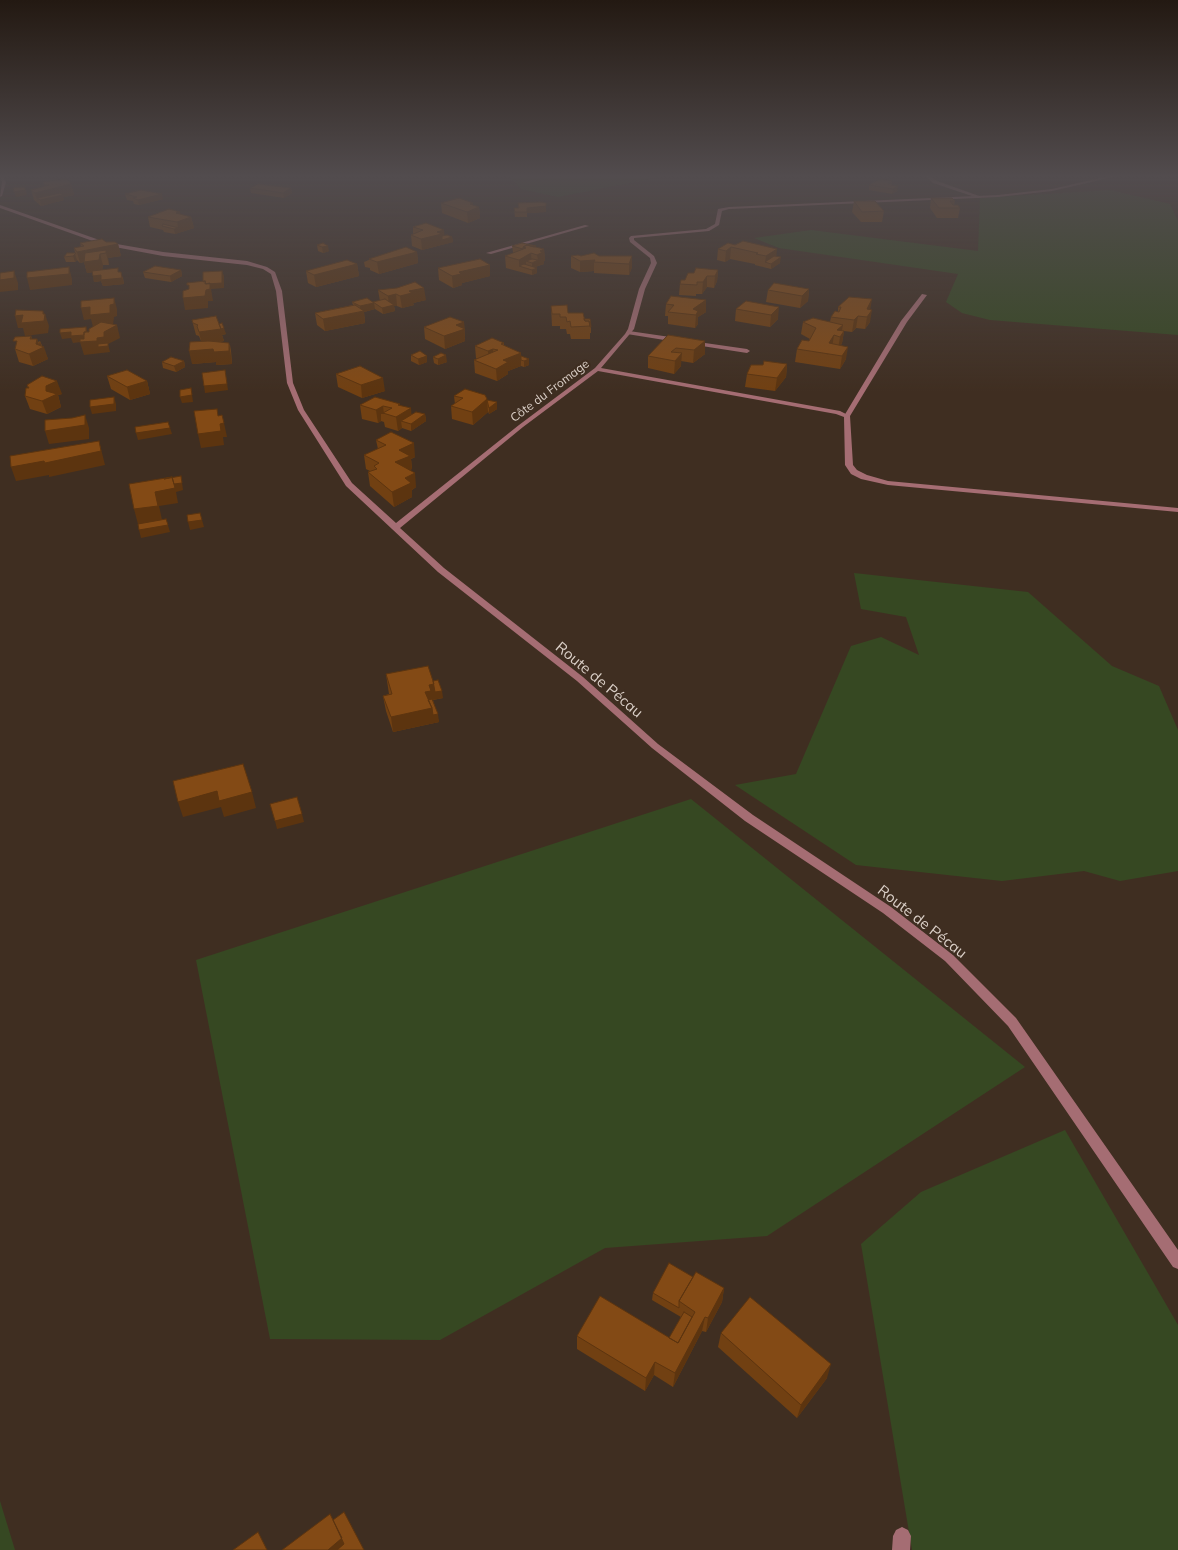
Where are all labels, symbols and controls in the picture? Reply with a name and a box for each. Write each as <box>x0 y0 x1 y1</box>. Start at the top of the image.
street label: Côte du Fromage <box>508 357 592 425</box>
street label: Route de Pécau <box>552 638 646 722</box>
street label: Route de Pécau <box>874 882 970 962</box>

